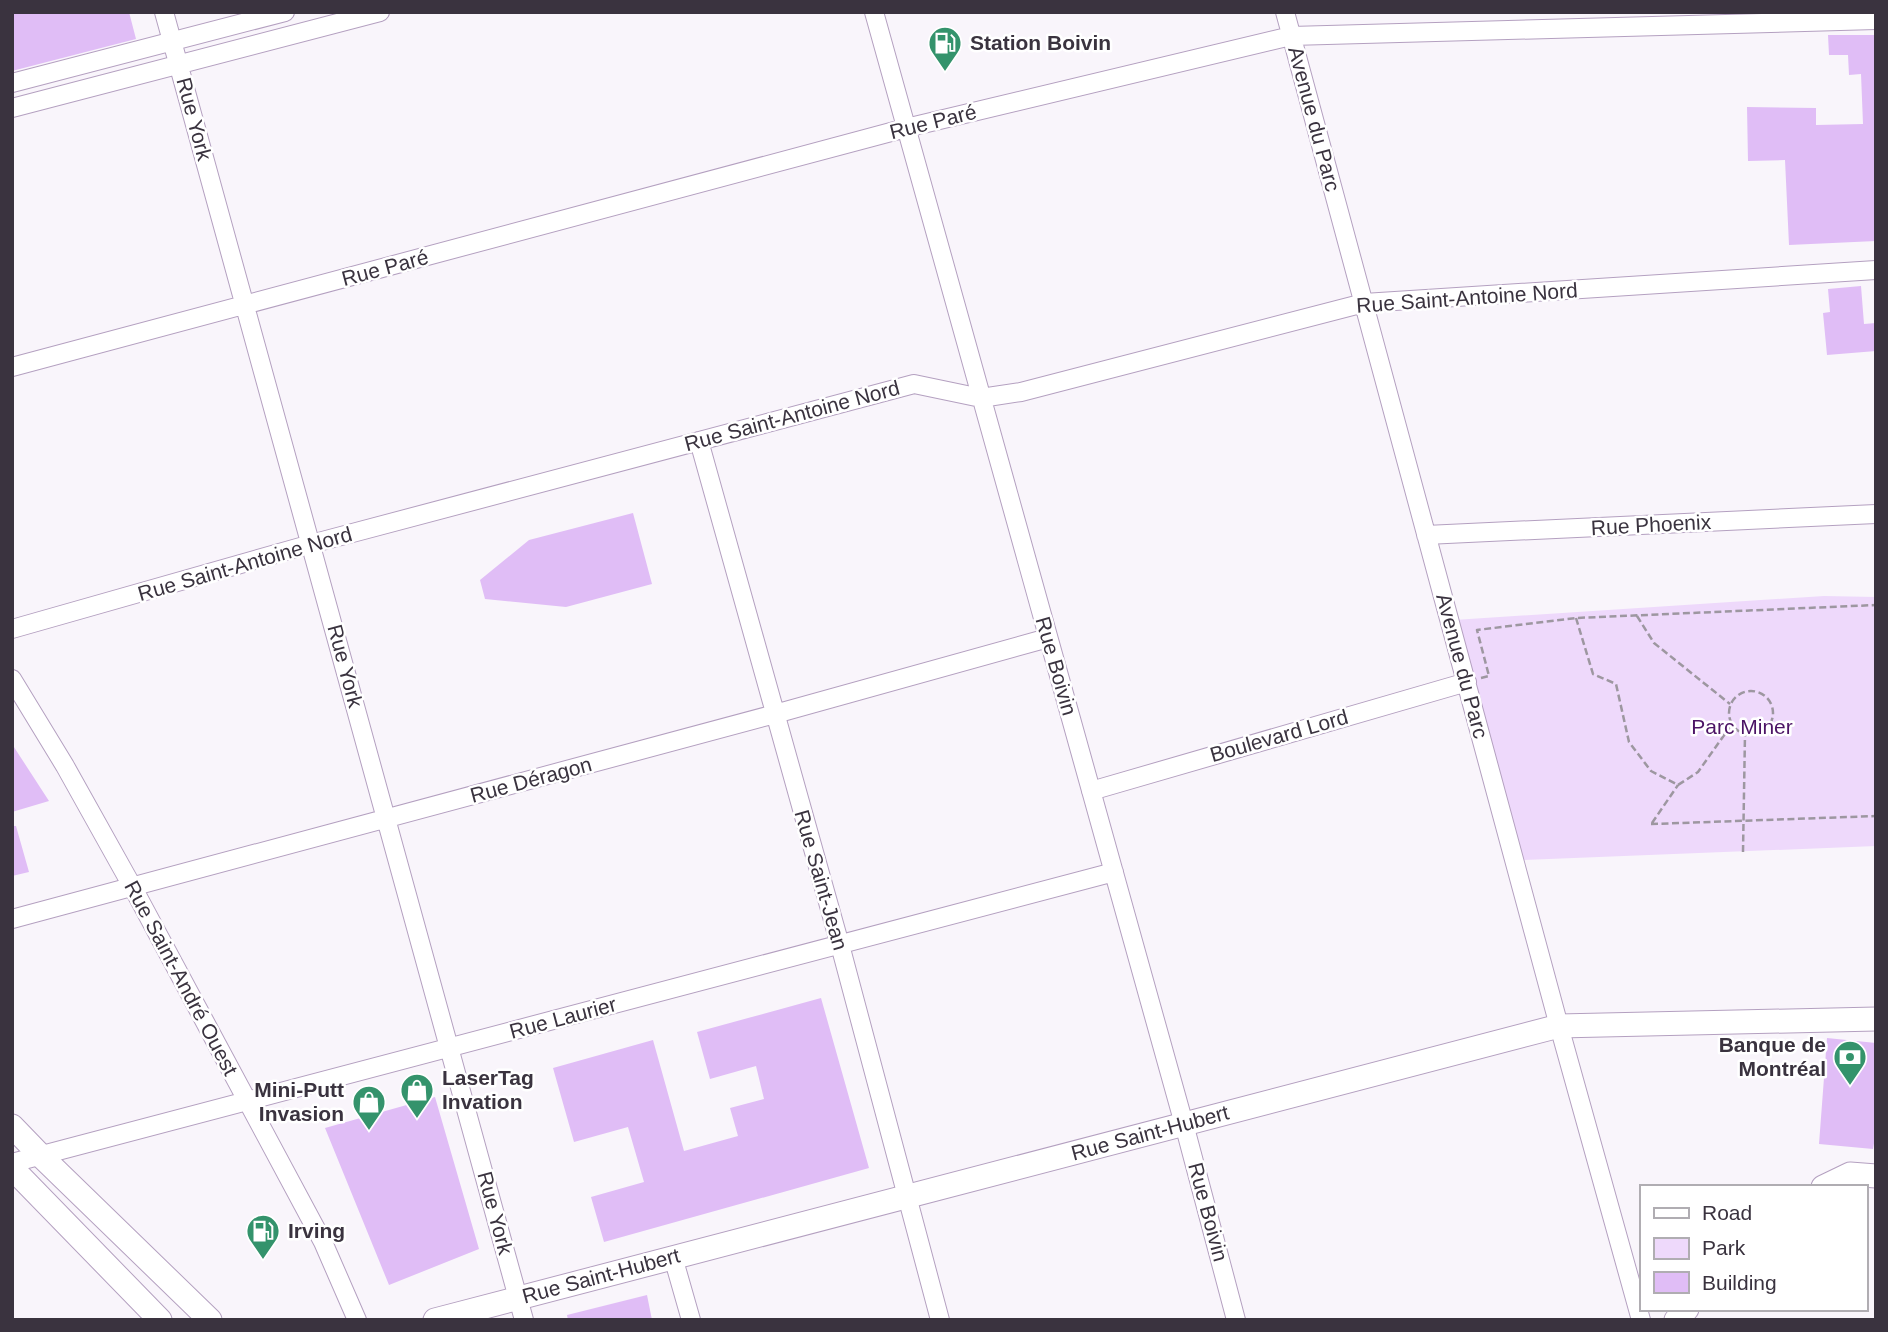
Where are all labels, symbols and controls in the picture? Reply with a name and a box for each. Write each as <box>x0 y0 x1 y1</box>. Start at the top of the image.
fuel station icon: Station Boivin <box>926 24 964 73</box>
place label: Station Boivin <box>970 31 1111 54</box>
street label: Avenue du Parc <box>1284 44 1345 194</box>
street label: Rue York <box>172 75 217 163</box>
street label: Rue Paré <box>887 100 979 143</box>
street label: Rue Paré <box>339 245 431 290</box>
street label: Rue Saint-Antoine Nord <box>1356 278 1578 317</box>
street label: Rue Saint-Antoine Nord <box>682 376 902 455</box>
street label: Rue Phoenix <box>1590 510 1712 539</box>
street label: Rue Saint-Antoine Nord <box>135 522 355 605</box>
street label: Avenue du Parc <box>1432 591 1493 741</box>
street label: Rue Boivin <box>1031 614 1082 718</box>
street label: Rue York <box>323 622 368 710</box>
street label: Boulevard Lord <box>1207 705 1350 766</box>
park label: Parc Miner <box>1691 715 1793 738</box>
street label: Rue Déragon <box>468 752 594 807</box>
street label: Rue Saint-Jean <box>790 807 852 953</box>
street label: Rue Saint-André Ouest <box>120 877 243 1079</box>
street label: Rue Laurier <box>507 992 619 1043</box>
place label: Banque de Montréal <box>1719 1033 1826 1080</box>
bank icon: Banque de Montréal <box>1831 1038 1869 1087</box>
place label: LaserTag Invation <box>442 1066 534 1113</box>
shop icon: LaserTag Invation <box>398 1071 436 1120</box>
place label: Mini-Putt Invasion <box>254 1078 344 1125</box>
shop icon: Mini-Putt Invasion <box>350 1083 388 1132</box>
street label: Rue Saint-Hubert <box>1069 1100 1231 1165</box>
street label: Rue Boivin <box>1184 1160 1233 1264</box>
street label: Rue York <box>473 1169 518 1257</box>
legend <box>1640 1185 1867 1311</box>
text: Road <box>1702 1201 1752 1224</box>
fuel station icon: Irving <box>244 1212 282 1261</box>
place label: Irving <box>288 1219 345 1242</box>
text: Park <box>1702 1236 1746 1259</box>
street label: Rue Saint-Hubert <box>520 1243 682 1308</box>
text: Building <box>1702 1271 1777 1294</box>

